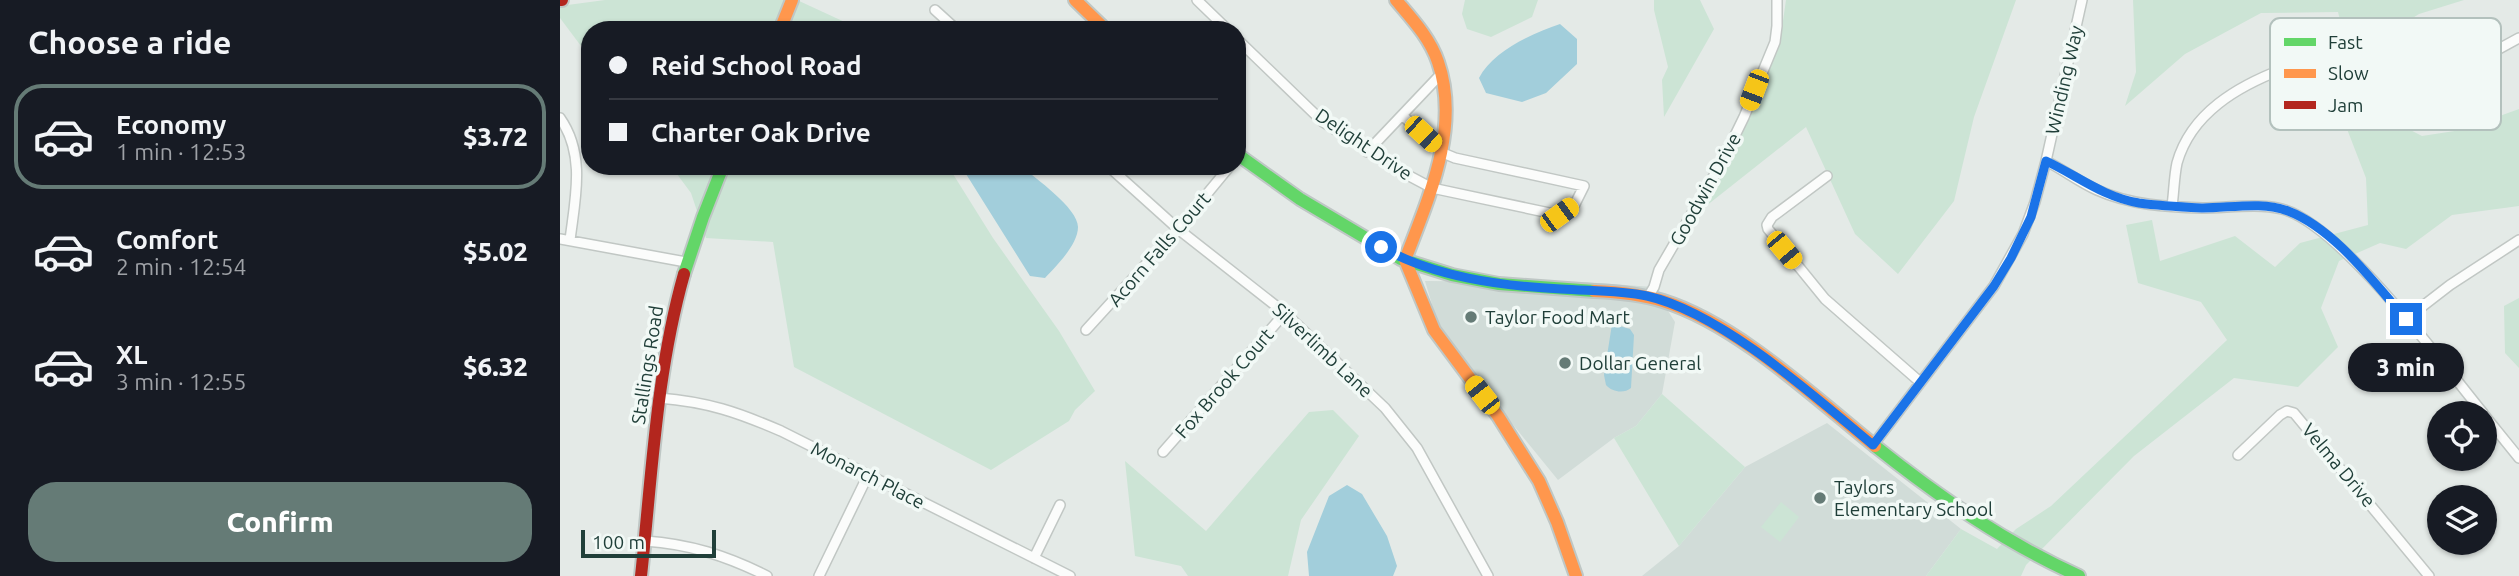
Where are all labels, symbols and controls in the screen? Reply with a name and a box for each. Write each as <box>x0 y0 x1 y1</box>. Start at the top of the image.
legend <box>2270 18 2501 130</box>
street label: Winding Way <box>2041 23 2087 137</box>
text: Choose a ride <box>28 24 231 60</box>
text: Fast <box>2328 31 2363 53</box>
text: Reid School Road <box>651 51 861 80</box>
text: Slow <box>2328 62 2369 84</box>
car <box>1737 67 1772 113</box>
text: Jam <box>2328 94 2364 116</box>
street label: Delight Drive <box>1311 104 1417 184</box>
icon: car <box>32 105 95 168</box>
text: Economy <box>116 110 226 139</box>
car <box>1401 112 1446 156</box>
text: Charter Oak Drive <box>651 118 871 147</box>
text: $3.72 <box>463 122 528 151</box>
street label: Goodwin Drive <box>1665 129 1745 249</box>
text: 1 min · 12:53 <box>116 139 247 164</box>
street label: Acorn Falls Court <box>1103 187 1215 311</box>
car <box>1536 194 1583 236</box>
icon: car <box>32 220 95 283</box>
text: Comfort <box>116 225 219 254</box>
car <box>1763 227 1806 273</box>
route start <box>1365 231 1397 263</box>
text: $5.02 <box>463 237 528 266</box>
text: 2 min · 12:54 <box>116 254 247 279</box>
street label: Silverlimb Lane <box>1268 298 1378 402</box>
route end <box>2390 303 2422 335</box>
street label: Stallings Road <box>627 304 667 426</box>
place label: Taylor Food Mart <box>1485 306 1631 328</box>
marker: Taylor Food Mart <box>1463 309 1479 325</box>
street label: Fox Brook Court <box>1170 323 1278 442</box>
icon: car <box>32 335 95 398</box>
text: XL <box>116 340 147 369</box>
callout: 3 min <box>2348 344 2464 392</box>
text: $6.32 <box>463 352 528 381</box>
place label: Dollar General <box>1579 352 1701 374</box>
marker: Dollar General <box>1557 355 1573 371</box>
text: 3 min <box>2377 355 2435 380</box>
text: 3 min · 12:55 <box>116 369 247 394</box>
car <box>1461 372 1504 418</box>
map controls <box>2427 401 2497 555</box>
button: locate <box>2427 401 2497 471</box>
street label: Velma Drive <box>2298 419 2380 511</box>
street label: Monarch Place <box>807 437 929 513</box>
place label: Taylors Elementary School <box>1834 476 1993 520</box>
button: Confirm <box>28 482 532 562</box>
button: layers <box>2427 485 2497 555</box>
marker: Taylors Elementary School <box>1812 490 1828 506</box>
scale bar <box>581 527 716 559</box>
text: 100 m <box>592 531 645 553</box>

